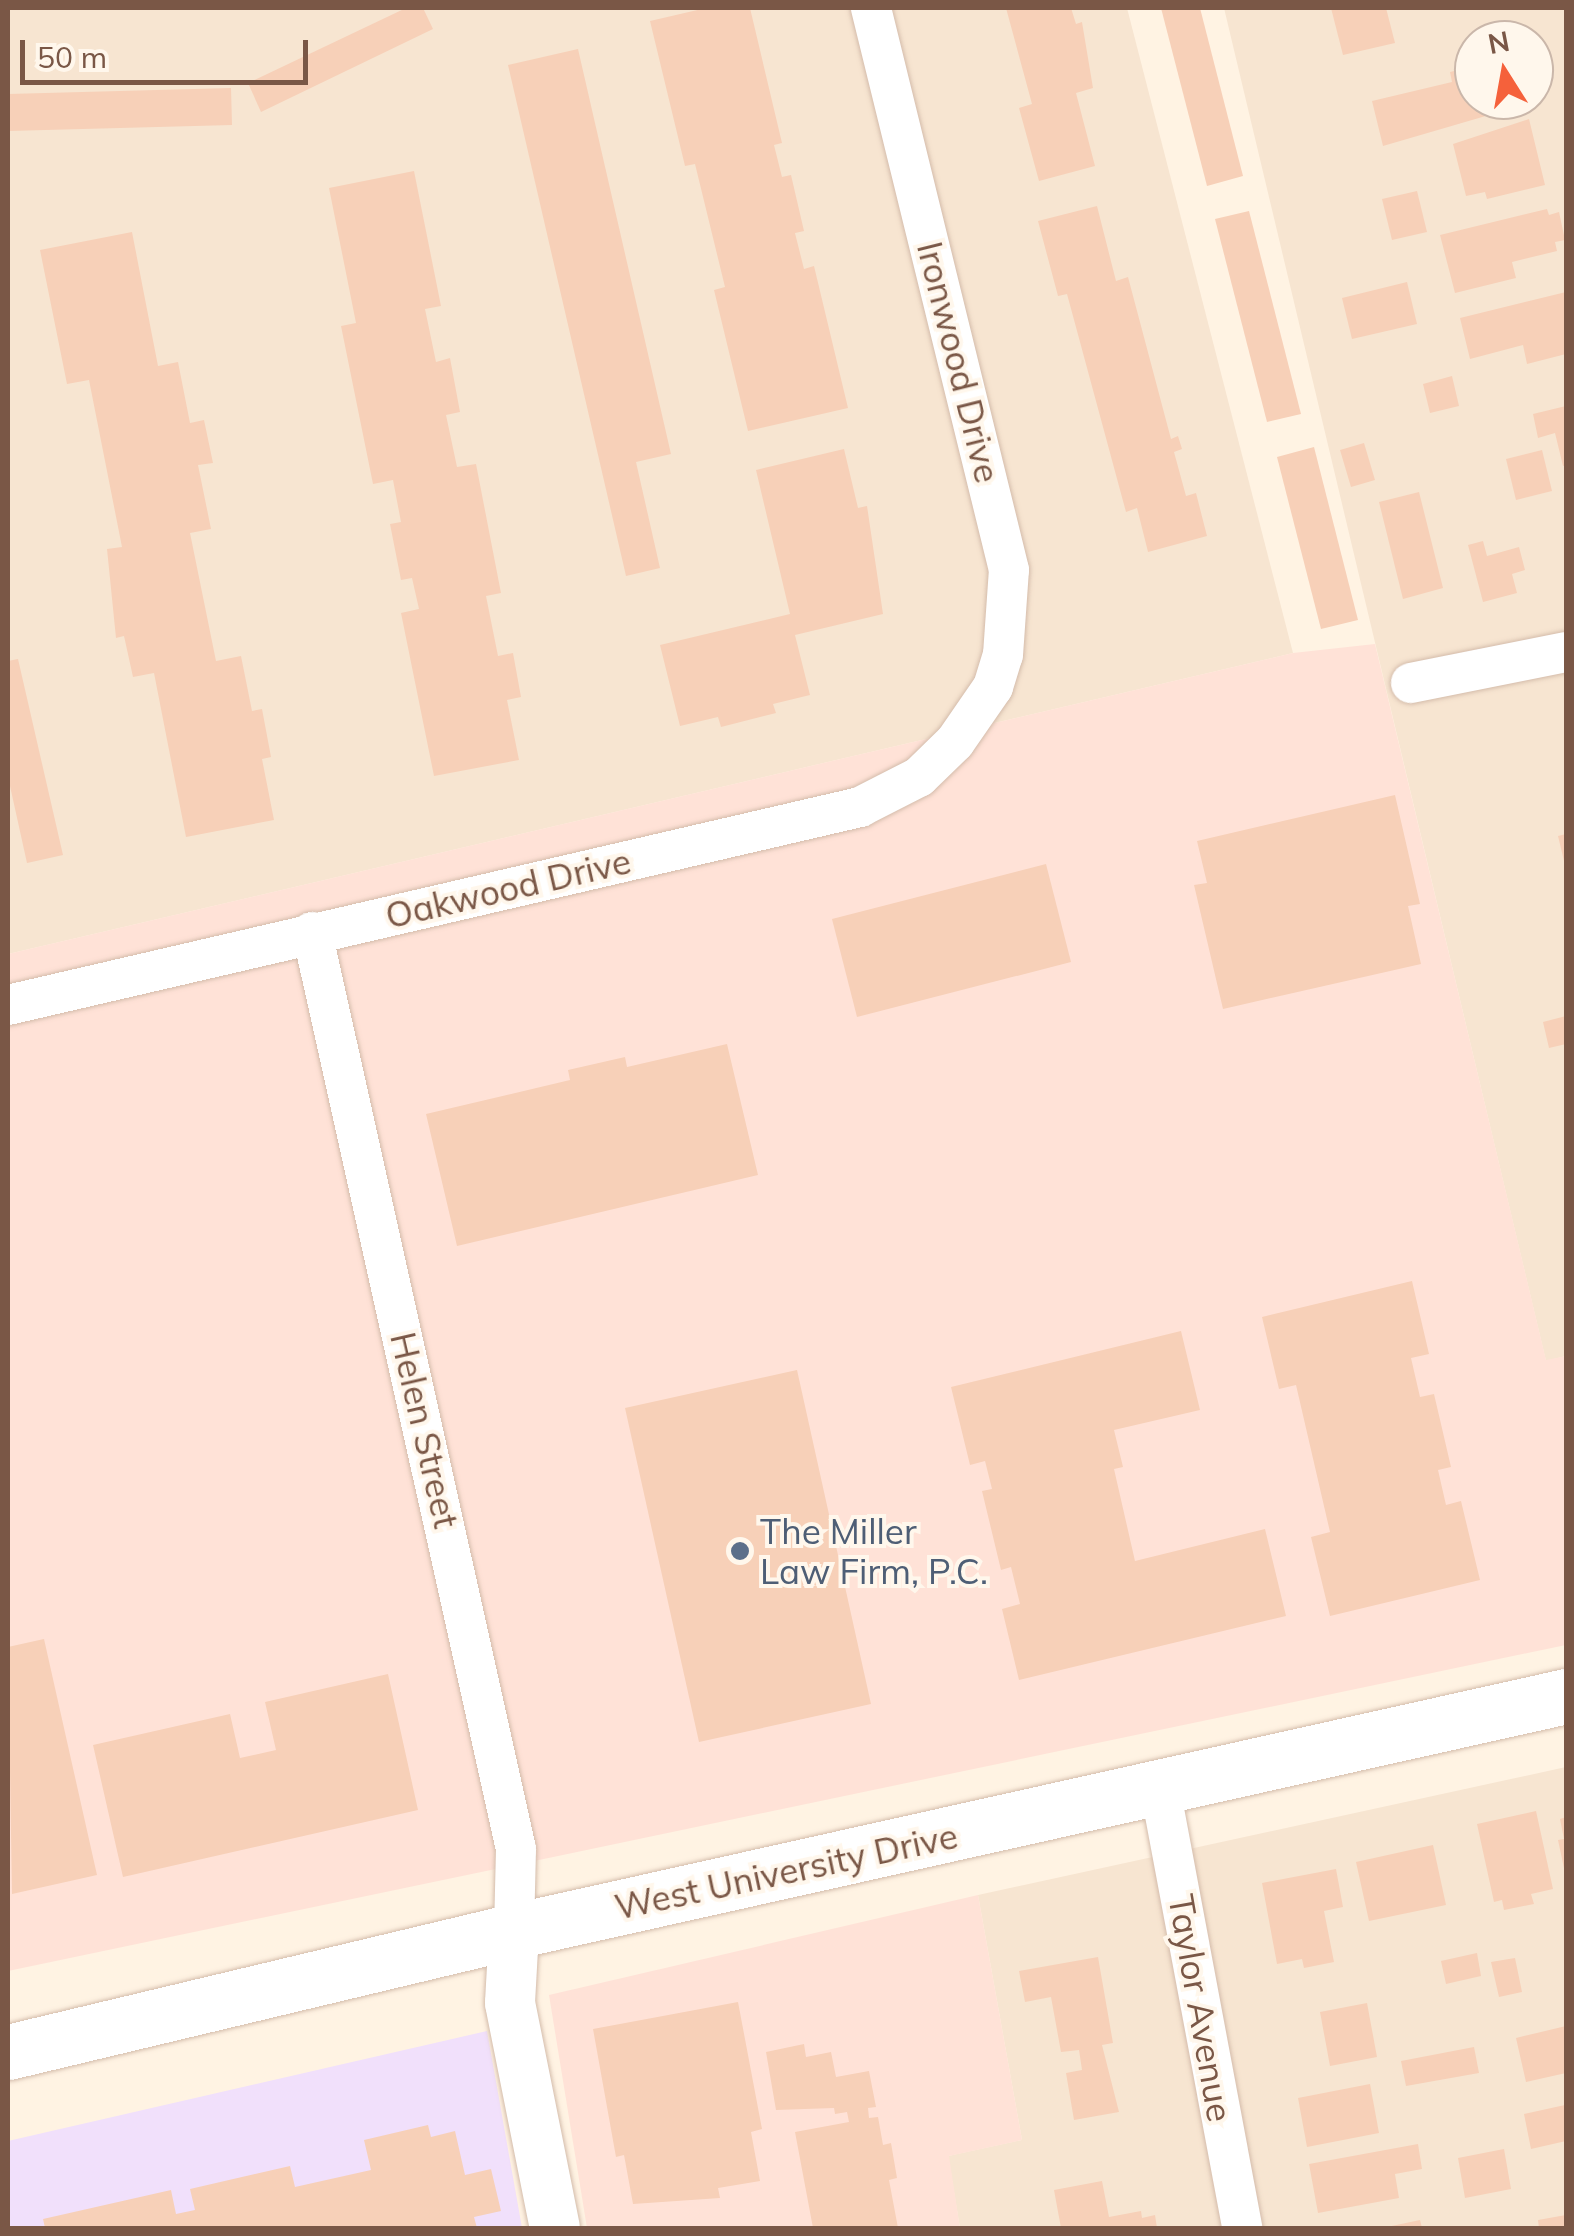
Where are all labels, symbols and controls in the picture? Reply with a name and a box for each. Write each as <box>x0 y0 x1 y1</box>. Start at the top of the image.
scale bar <box>25 20 312 82</box>
north arrow <box>1454 20 1554 120</box>
text: N <box>1485 23 1512 61</box>
text: 50 m <box>37 38 107 76</box>
street label: Ironwood Drive <box>909 237 1009 487</box>
street label: Oakwood Drive <box>381 839 635 937</box>
street label: Helen Street <box>382 1328 468 1532</box>
place label: The Miller Law Firm, P.C. <box>760 1510 988 1592</box>
marker: The Miller Law Firm, P.C. <box>729 1540 751 1562</box>
street label: West University Drive <box>611 1814 961 1928</box>
street label: Taylor Avenue <box>1160 1891 1242 2125</box>

